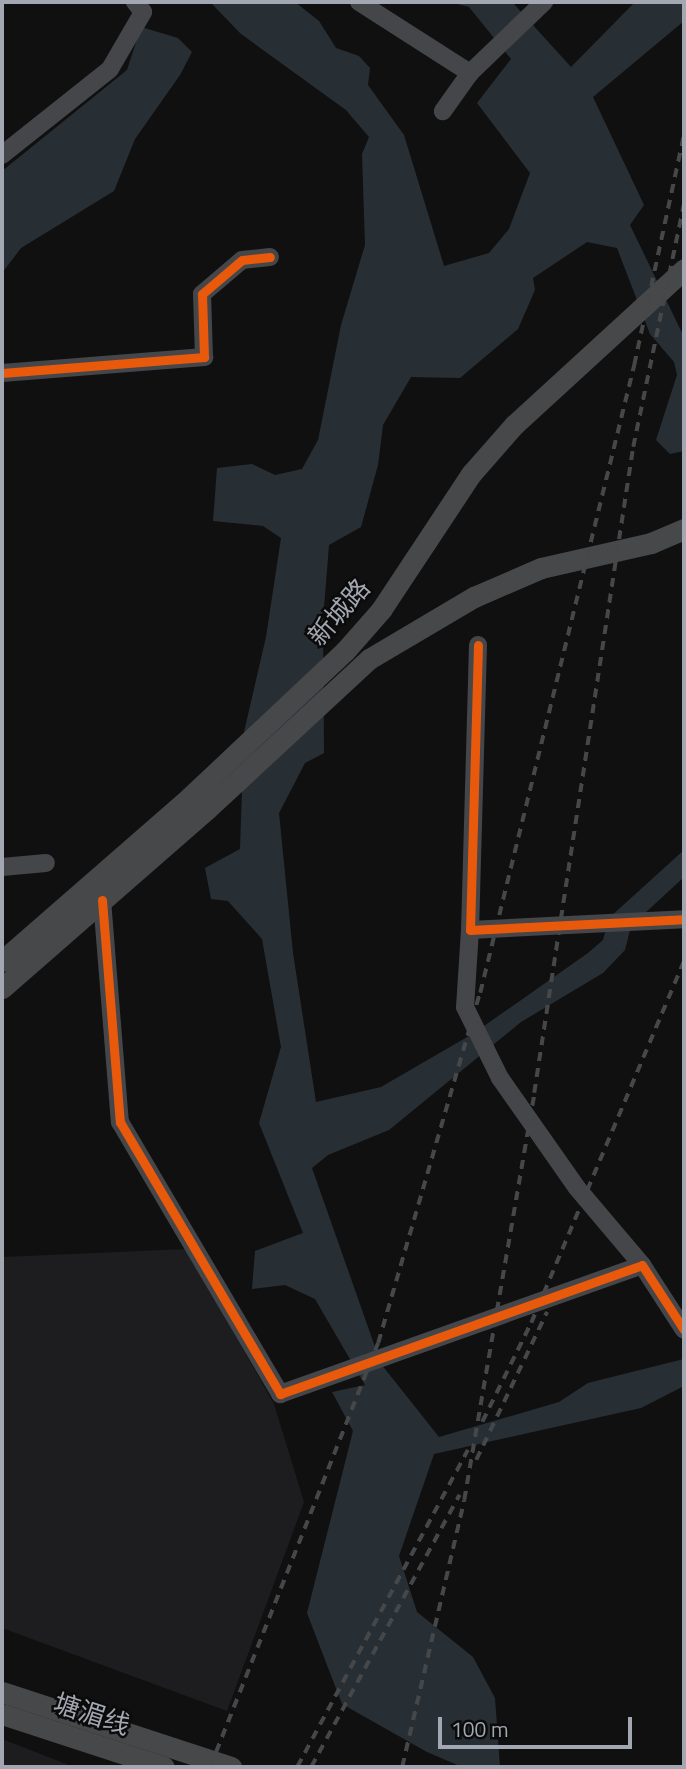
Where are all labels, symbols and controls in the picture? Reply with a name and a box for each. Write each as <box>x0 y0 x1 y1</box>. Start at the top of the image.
street label: 新城路 <box>302 572 376 652</box>
street label: 塘湄线 <box>50 1687 134 1741</box>
scale bar <box>441 1702 635 1746</box>
text: 100 m <box>451 1713 508 1745</box>

